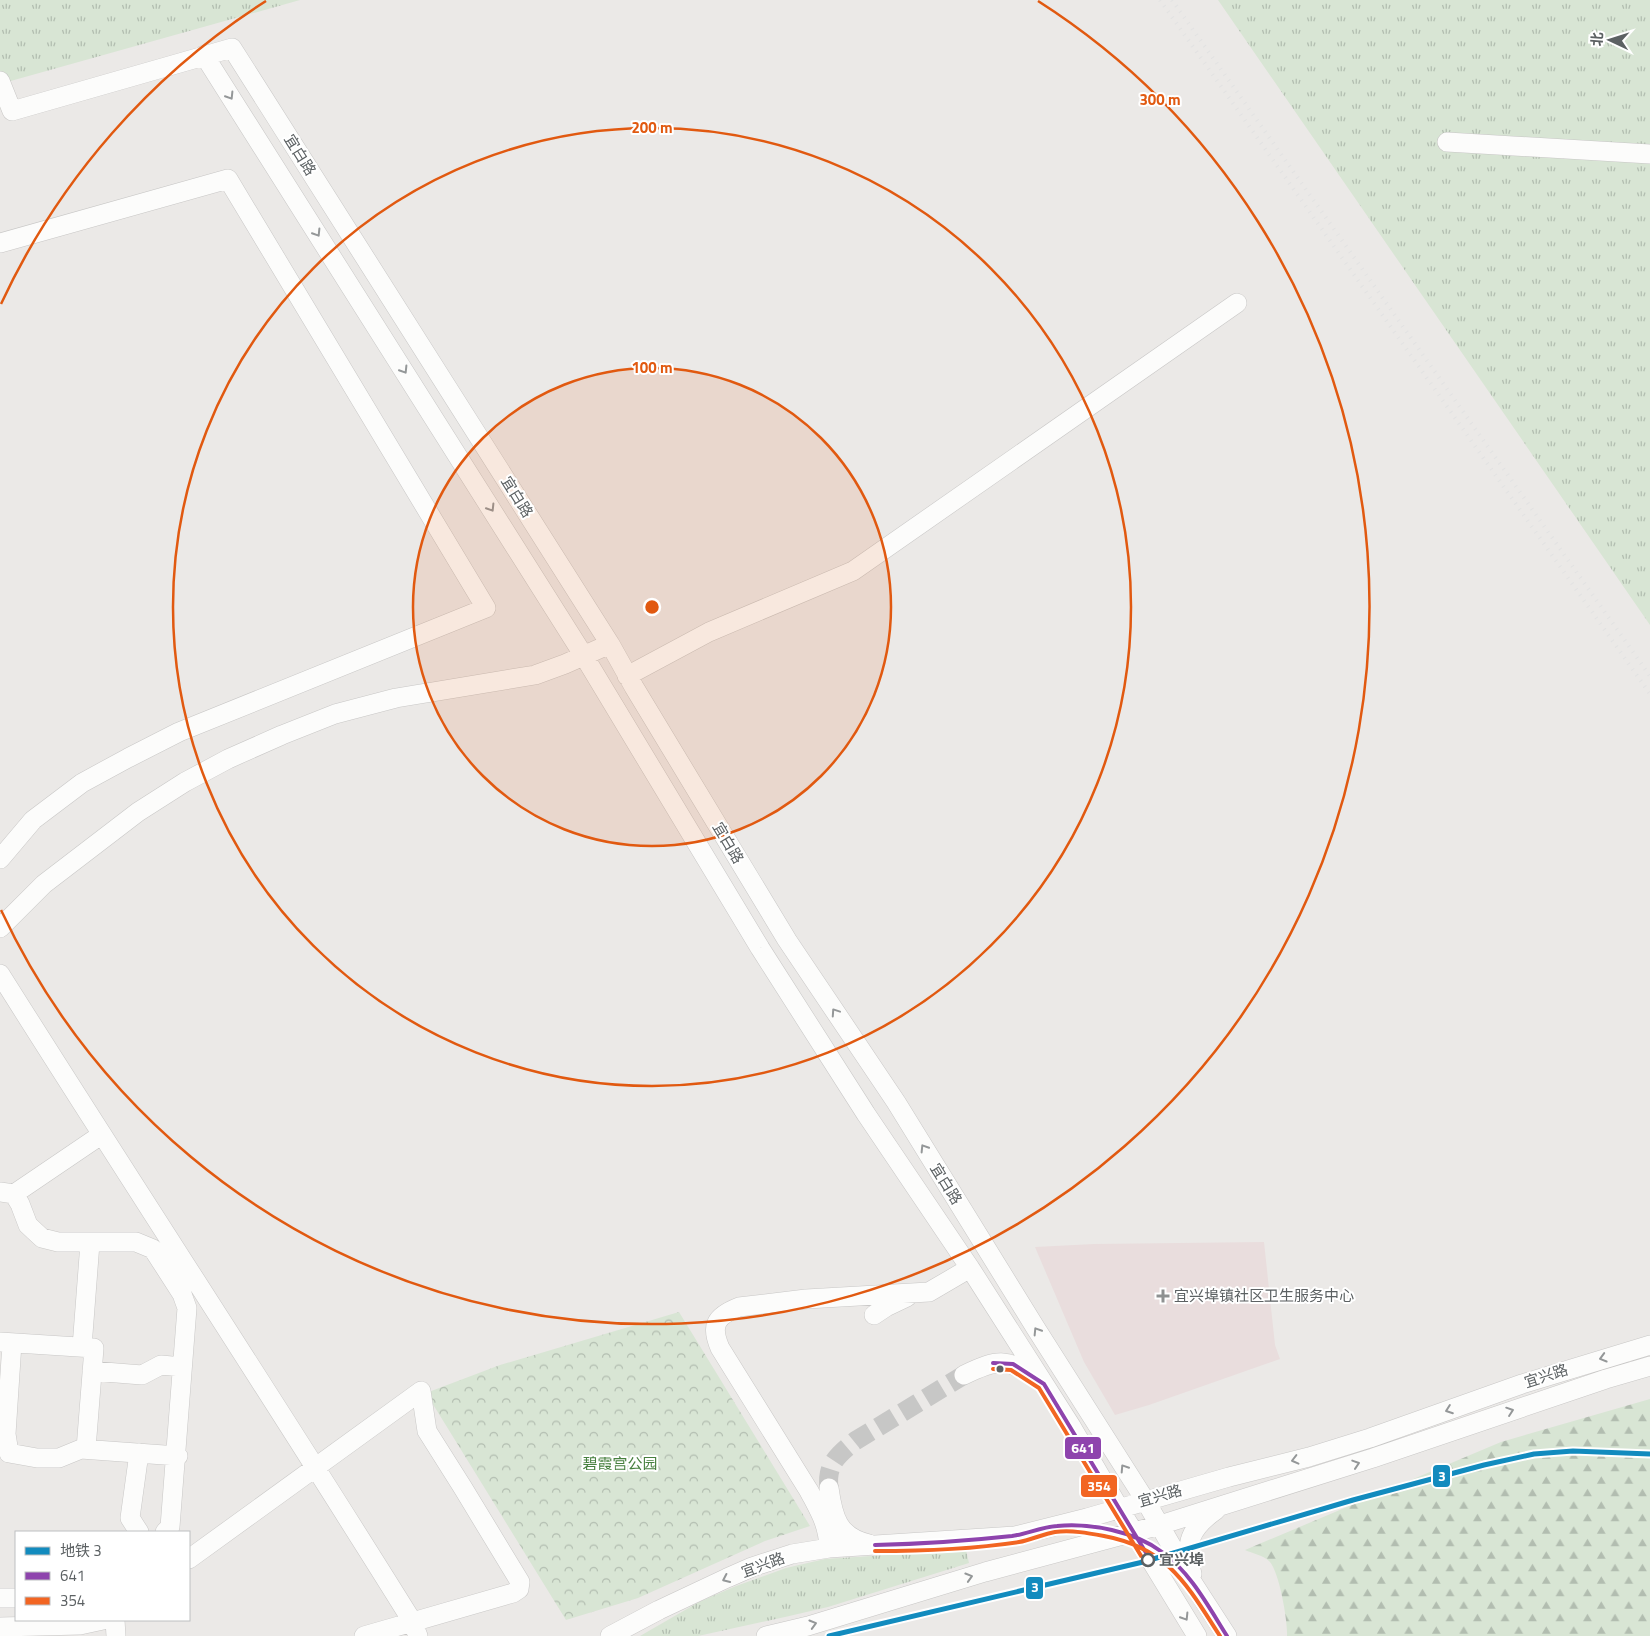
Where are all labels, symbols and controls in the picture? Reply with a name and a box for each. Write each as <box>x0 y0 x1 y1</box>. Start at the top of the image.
north arrow <box>1585 15 1635 65</box>
text: 北 <box>1586 31 1607 47</box>
text: 300 m <box>1139 88 1181 111</box>
one-way arrow <box>223 90 233 99</box>
text: 200 m <box>631 116 673 139</box>
street label: 宜白路 <box>279 130 322 180</box>
one-way arrow <box>310 228 320 237</box>
text: 100 m <box>631 356 673 379</box>
one-way arrow <box>397 365 407 374</box>
street label: 宜白路 <box>496 472 539 522</box>
one-way arrow <box>484 502 494 511</box>
centre of rings <box>643 598 661 616</box>
street label: 宜白路 <box>707 818 750 868</box>
one-way arrow <box>832 1008 841 1018</box>
one-way arrow <box>920 1144 930 1153</box>
street label: 宜白路 <box>925 1159 968 1209</box>
place label: 宜兴埠镇社区卫生服务中心 <box>1174 1284 1354 1307</box>
marker: 宜兴埠镇社区卫生服务中心 <box>1156 1289 1170 1303</box>
one-way arrow <box>1034 1327 1043 1336</box>
one-way arrow <box>1599 1353 1608 1363</box>
street label: 宜兴路 <box>1521 1358 1571 1393</box>
unlabelled marker <box>995 1364 1005 1374</box>
one-way arrow <box>1445 1404 1454 1414</box>
one-way arrow <box>1505 1407 1513 1417</box>
line badge: 641 <box>1064 1436 1102 1460</box>
text: 641 <box>1071 1437 1095 1458</box>
park label: 碧霞宫公园 <box>582 1452 658 1475</box>
one-way arrow <box>1290 1454 1299 1465</box>
one-way arrow <box>1351 1460 1360 1470</box>
one-way arrow <box>1121 1464 1131 1473</box>
line badge: 3 <box>1432 1464 1451 1488</box>
text: 3 <box>1438 1465 1446 1486</box>
line badge: 354 <box>1080 1474 1118 1498</box>
text: 354 <box>1087 1475 1111 1496</box>
street label: 宜兴路 <box>1135 1478 1185 1513</box>
legend <box>15 1531 190 1621</box>
text: 地铁 3 <box>60 1539 102 1562</box>
street label: 宜兴路 <box>738 1546 788 1583</box>
place label: 宜兴埠 <box>1159 1548 1204 1571</box>
marker: 宜兴埠 <box>1141 1553 1155 1567</box>
text: 641 <box>60 1564 85 1587</box>
one-way arrow <box>722 1572 731 1583</box>
one-way arrow <box>964 1572 972 1582</box>
line badge: 3 <box>1025 1576 1044 1600</box>
text: 3 <box>1031 1576 1039 1597</box>
text: 354 <box>60 1589 85 1612</box>
one-way arrow <box>1179 1612 1189 1621</box>
one-way arrow <box>809 1619 817 1629</box>

